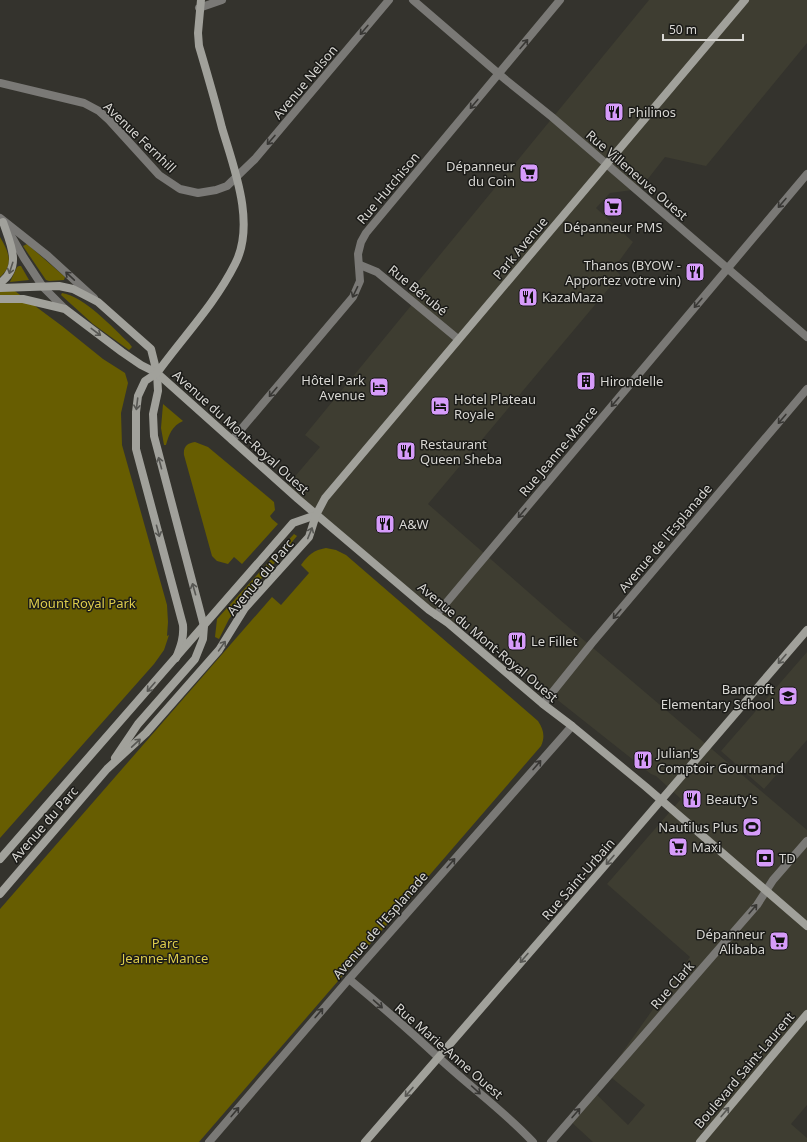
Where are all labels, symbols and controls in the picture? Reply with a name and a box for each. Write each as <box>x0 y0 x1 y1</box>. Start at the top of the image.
scale bar <box>663 16 743 42</box>
text: 50 m <box>669 21 697 38</box>
one-way arrow <box>360 24 369 35</box>
one-way arrow <box>519 39 528 50</box>
street label: Avenue Nelson <box>269 41 341 123</box>
street label: Avenue Fernhill <box>100 98 180 176</box>
one-way arrow <box>469 99 478 109</box>
restaurant icon: Philinos <box>603 101 625 123</box>
place label: Philinos <box>628 103 676 121</box>
street label: Rue Villeneuve Ouest <box>582 126 692 224</box>
one-way arrow <box>267 135 276 145</box>
street label: Rue Hutchison <box>353 148 423 228</box>
place label: Dépanneur du Coin <box>446 157 516 190</box>
supermarket icon: Dépanneur du Coin <box>518 162 540 184</box>
supermarket icon: Dépanneur PMS <box>602 196 624 218</box>
one-way arrow <box>777 198 786 209</box>
street label: Park Avenue <box>489 213 551 283</box>
place label: Dépanneur PMS <box>563 218 663 236</box>
place label: Thanos (BYOW - Apportez votre vin) <box>565 256 681 289</box>
one-way arrow <box>7 261 14 274</box>
street label: Rue Bérubé <box>385 261 451 319</box>
restaurant icon: Thanos (BYOW - Apportez votre vin) <box>684 261 706 283</box>
one-way arrow <box>65 272 75 281</box>
one-way arrow <box>351 286 358 298</box>
restaurant icon: KazaMaza <box>517 286 539 308</box>
place label: KazaMaza <box>542 288 603 306</box>
one-way arrow <box>693 297 702 308</box>
one-way arrow <box>91 328 102 337</box>
street label: Avenue du Mont-Royal Ouest <box>169 366 313 498</box>
building icon: Hirondelle <box>575 370 597 392</box>
place label: Hôtel Park Avenue <box>301 371 365 404</box>
place label: Hirondelle <box>600 372 663 390</box>
hotel icon: Hôtel Park Avenue <box>368 376 390 398</box>
one-way arrow <box>268 387 277 397</box>
place label: Hotel Plateau Royale <box>454 390 536 423</box>
hotel icon: Hotel Plateau Royale <box>429 395 451 417</box>
one-way arrow <box>134 397 141 410</box>
one-way arrow <box>610 397 619 408</box>
street label: Rue Jeanne-Mance <box>515 402 601 500</box>
one-way arrow <box>777 413 786 424</box>
place label: Restaurant Queen Sheba <box>420 435 502 468</box>
restaurant icon: Restaurant Queen Sheba <box>395 440 417 462</box>
one-way arrow <box>156 457 163 470</box>
street label: Avenue de l'Esplanade <box>614 480 716 596</box>
one-way arrow <box>517 507 526 518</box>
restaurant icon: A&W <box>374 513 396 535</box>
place label: A&W <box>399 515 429 533</box>
one-way arrow <box>155 524 162 537</box>
one-way arrow <box>307 527 314 539</box>
street label: Avenue du Parc <box>223 535 297 619</box>
street label: Avenue du Mont-Royal Ouest <box>414 578 562 706</box>
one-way arrow <box>190 582 197 595</box>
park label: Mount Royal Park <box>28 594 136 612</box>
one-way arrow <box>612 609 621 620</box>
restaurant icon: Le Fillet <box>506 630 528 652</box>
place label: Le Fillet <box>531 632 578 650</box>
one-way arrow <box>218 640 226 651</box>
one-way arrow <box>777 654 786 665</box>
place label: Bancroft Elementary School <box>661 680 774 713</box>
one-way arrow <box>146 682 155 692</box>
school or university icon: Bancroft Elementary School <box>777 685 799 707</box>
one-way arrow <box>131 738 141 747</box>
place label: Julian’s Comptoir Gourmand <box>655 744 784 777</box>
restaurant icon: Julian’s Comptoir Gourmand <box>632 749 654 771</box>
one-way arrow <box>532 760 541 771</box>
street label: Avenue du Parc <box>6 782 82 866</box>
restaurant icon: Beauty's <box>681 788 703 810</box>
place label: Beauty's <box>706 790 758 808</box>
sports icon: Nautilus Plus <box>741 816 763 838</box>
place label: Nautilus Plus <box>658 818 738 836</box>
street label: Rue Saint-Urbain <box>537 834 619 924</box>
supermarket icon: Maxi <box>667 836 689 858</box>
place label: Maxi <box>692 838 721 856</box>
bank icon: TD <box>754 847 776 869</box>
place label: TD <box>779 849 796 867</box>
one-way arrow <box>605 855 614 865</box>
one-way arrow <box>446 858 456 868</box>
street label: Avenue de l'Esplanade <box>328 867 432 983</box>
one-way arrow <box>749 903 758 914</box>
place label: Dépanneur Alibaba <box>696 925 766 958</box>
supermarket icon: Dépanneur Alibaba <box>768 930 790 952</box>
park label: Parc Jeanne-Mance <box>120 934 208 967</box>
one-way arrow <box>520 953 529 963</box>
street label: Rue Clark <box>646 957 698 1013</box>
street label: Rue Marie-Anne Ouest <box>391 999 507 1103</box>
one-way arrow <box>373 1000 384 1009</box>
one-way arrow <box>315 1008 324 1019</box>
street label: Boulevard Saint-Laurent <box>690 1008 798 1132</box>
one-way arrow <box>471 1085 481 1095</box>
one-way arrow <box>404 1086 413 1097</box>
one-way arrow <box>230 1107 239 1118</box>
one-way arrow <box>572 1107 581 1118</box>
one-way arrow <box>720 1107 729 1118</box>

